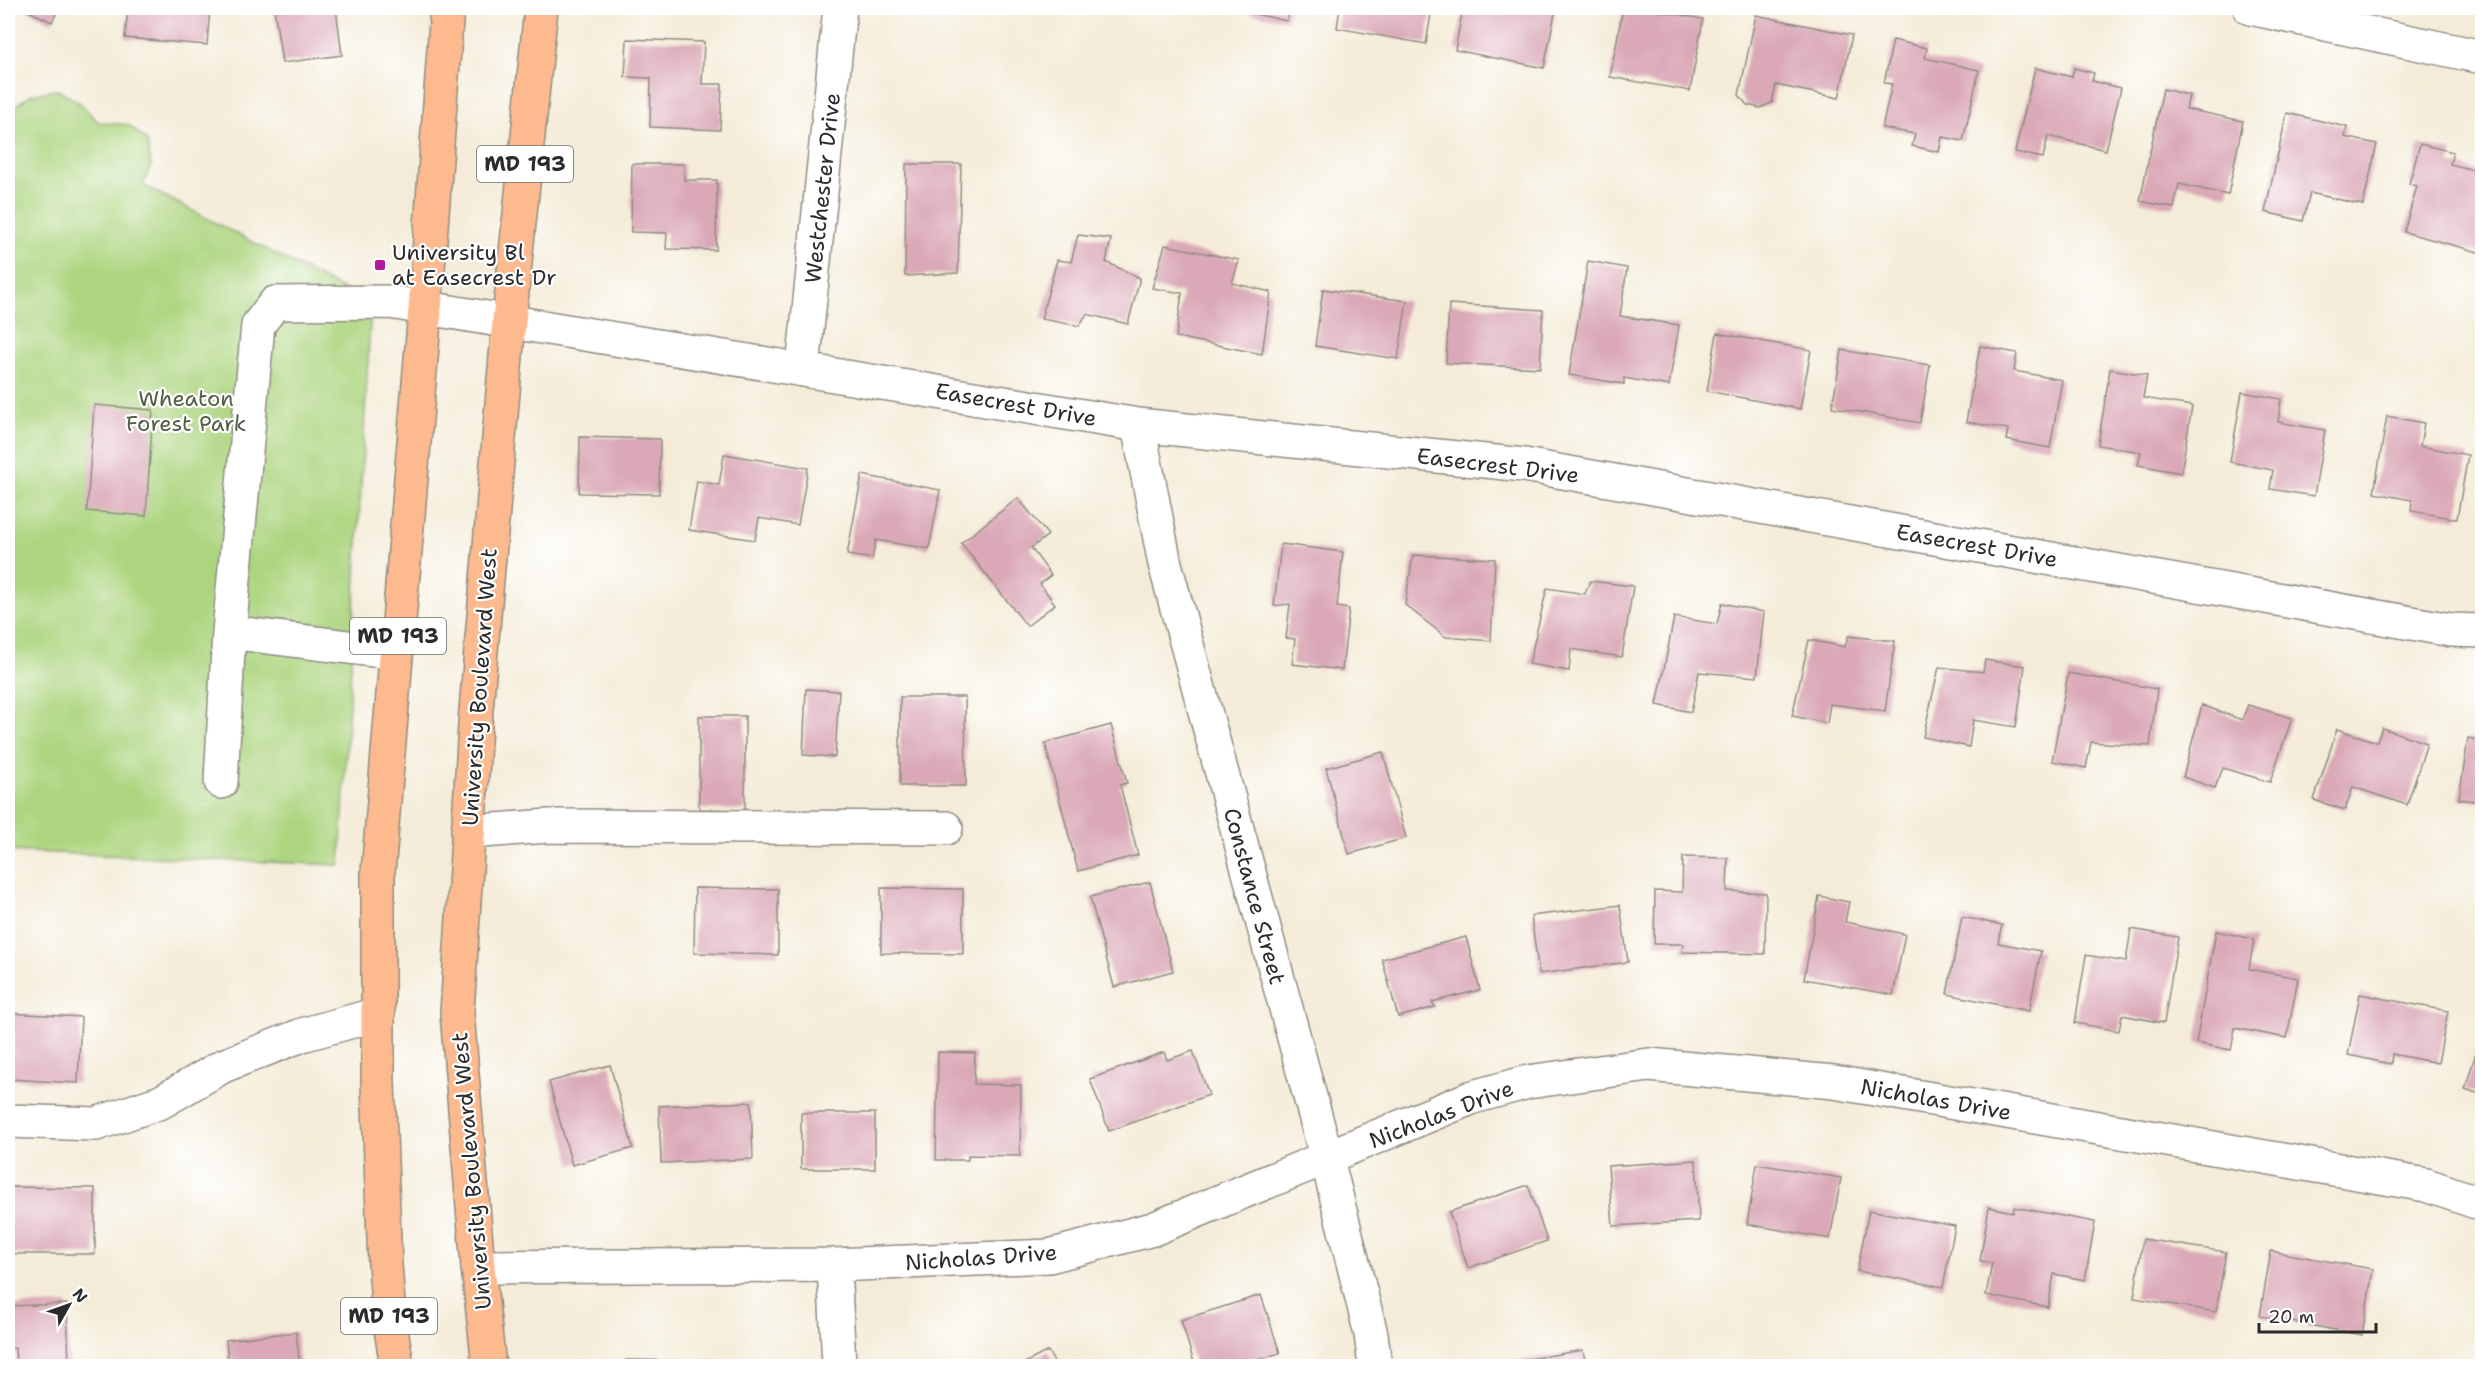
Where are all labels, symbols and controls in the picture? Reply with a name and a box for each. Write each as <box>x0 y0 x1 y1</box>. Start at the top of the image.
street label: Westchester Drive <box>798 91 847 285</box>
road number: MD 193 <box>477 146 573 182</box>
place label: University Bl at Easecrest Dr <box>392 238 557 292</box>
marker: University Bl at Easecrest Dr <box>373 258 387 272</box>
street label: Easecrest Drive <box>933 376 1099 433</box>
park label: Wheaton Forest Park <box>126 384 246 438</box>
street label: Easecrest Drive <box>1415 441 1581 490</box>
street label: Easecrest Drive <box>1894 517 2060 574</box>
street label: University Boulevard West <box>455 547 504 827</box>
road number: MD 193 <box>350 618 446 654</box>
street label: Constance Street <box>1217 805 1292 988</box>
street label: University Boulevard West <box>445 1031 498 1311</box>
street label: Nicholas Drive <box>1858 1072 2014 1127</box>
street label: Nicholas Drive <box>1365 1074 1518 1155</box>
street label: Nicholas Drive <box>904 1238 1058 1277</box>
north arrow <box>39 1275 99 1335</box>
text: N <box>68 1284 92 1307</box>
scale bar <box>2259 1296 2376 1334</box>
road number: MD 193 <box>341 1298 437 1334</box>
text: 20 m <box>2268 1305 2314 1329</box>

